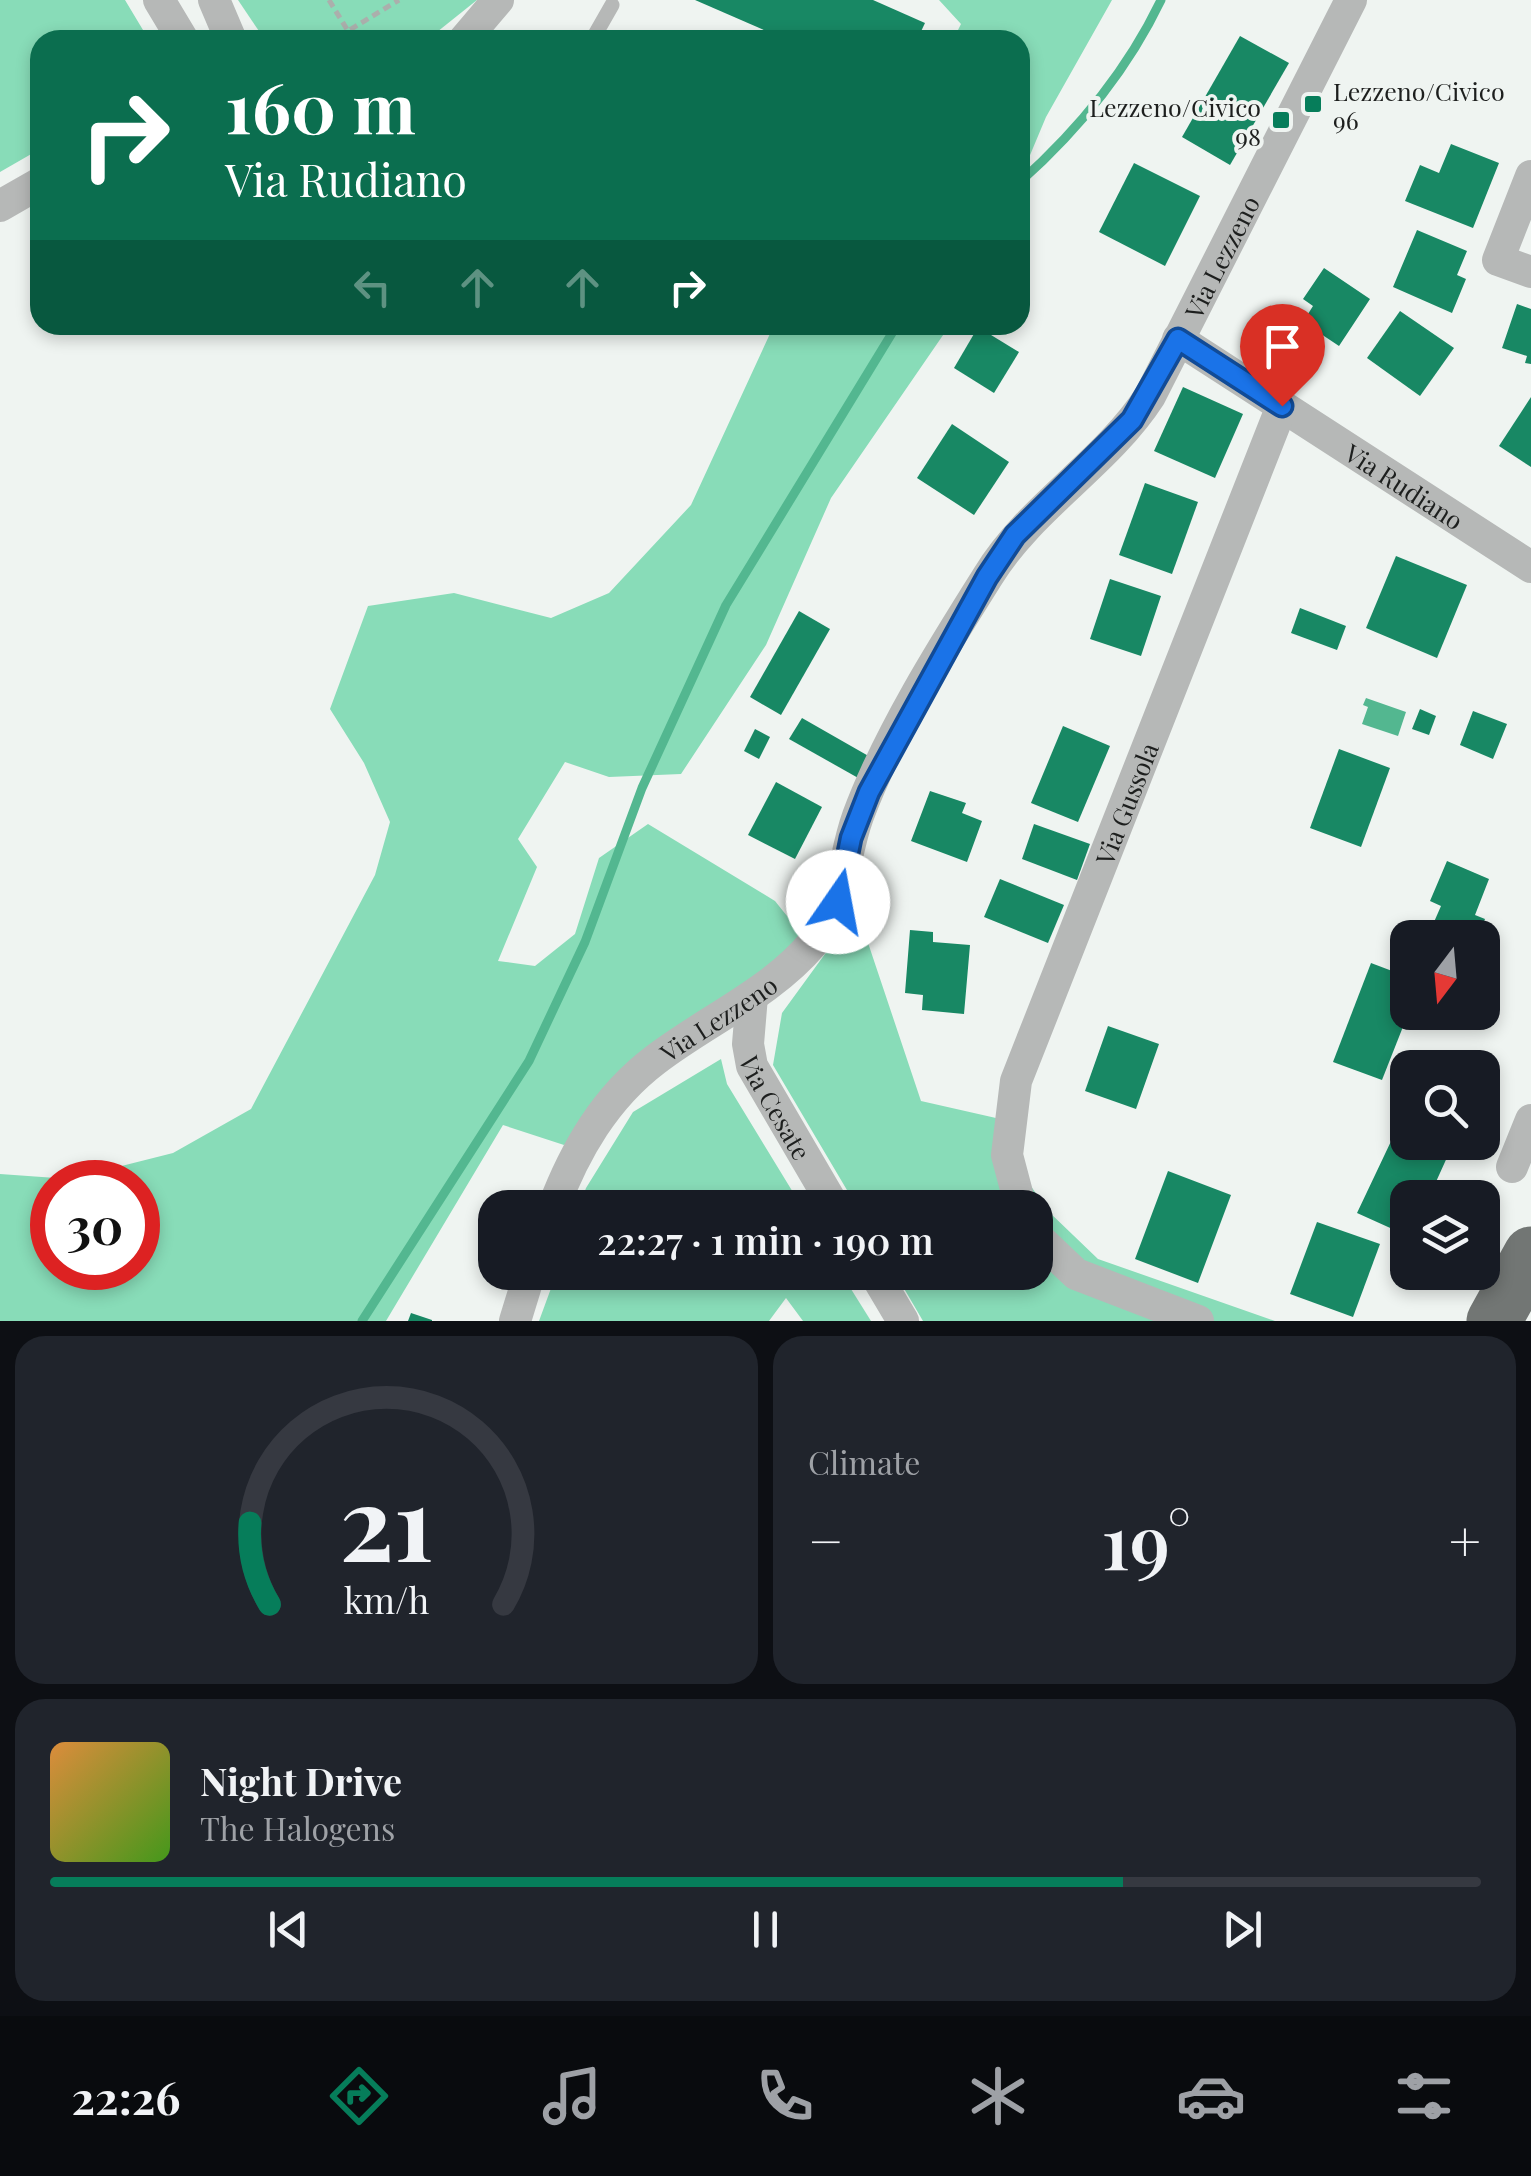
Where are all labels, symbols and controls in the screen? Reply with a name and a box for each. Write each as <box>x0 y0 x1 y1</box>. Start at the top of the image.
text: 160 m <box>225 58 416 152</box>
icon: right <box>60 70 190 200</box>
place label: Lezzeno/Civico 96 <box>1333 74 1505 136</box>
place label: Lezzeno/Civico 98 <box>1089 90 1261 152</box>
marker: Lezzeno/Civico 96 <box>1302 93 1324 115</box>
marker: Lezzeno/Civico 98 <box>1270 109 1292 131</box>
text: Via Rudiano <box>225 148 467 208</box>
street label: Via Lezzeno <box>1175 190 1266 324</box>
icon: left <box>345 260 400 315</box>
icon: ahead <box>450 260 505 315</box>
icon: ahead <box>555 260 610 315</box>
icon: right <box>660 260 715 315</box>
pin <box>1240 304 1325 407</box>
icon: arrive <box>1255 319 1310 374</box>
street label: Via Rudiano <box>1339 435 1470 536</box>
street label: Via Gussola <box>1086 737 1165 870</box>
position arrow <box>786 850 890 954</box>
north arrow <box>1390 920 1500 1030</box>
map controls <box>1390 920 1500 1290</box>
street label: Via Lezzeno <box>652 967 783 1068</box>
button: search <box>1390 1050 1500 1160</box>
street label: Via Cesate <box>734 1052 819 1165</box>
speed limit sign: 30 <box>30 1160 160 1290</box>
button: layers <box>1390 1180 1500 1290</box>
text: 22:27 · 1 min · 190 m <box>597 1214 934 1265</box>
text: Climate <box>808 1440 920 1483</box>
text: 21 <box>339 1449 434 1588</box>
text: 19° <box>1101 1489 1191 1589</box>
text: − <box>808 1502 844 1576</box>
text: + <box>1449 1502 1481 1576</box>
text: km/h <box>344 1575 429 1623</box>
text: Night Drive <box>200 1755 402 1806</box>
text: The Halogens <box>200 1806 395 1849</box>
icon: previous <box>261 1902 316 1957</box>
icon: pause <box>738 1902 793 1957</box>
icon: next <box>1215 1902 1270 1957</box>
icon: directions <box>324 2061 394 2131</box>
icon: music <box>537 2061 607 2131</box>
icon: phone <box>750 2061 820 2131</box>
icon: climate <box>963 2061 1033 2131</box>
icon: car <box>1176 2061 1246 2131</box>
icon: filters <box>1389 2061 1459 2131</box>
text: 22:26 <box>72 2066 180 2126</box>

